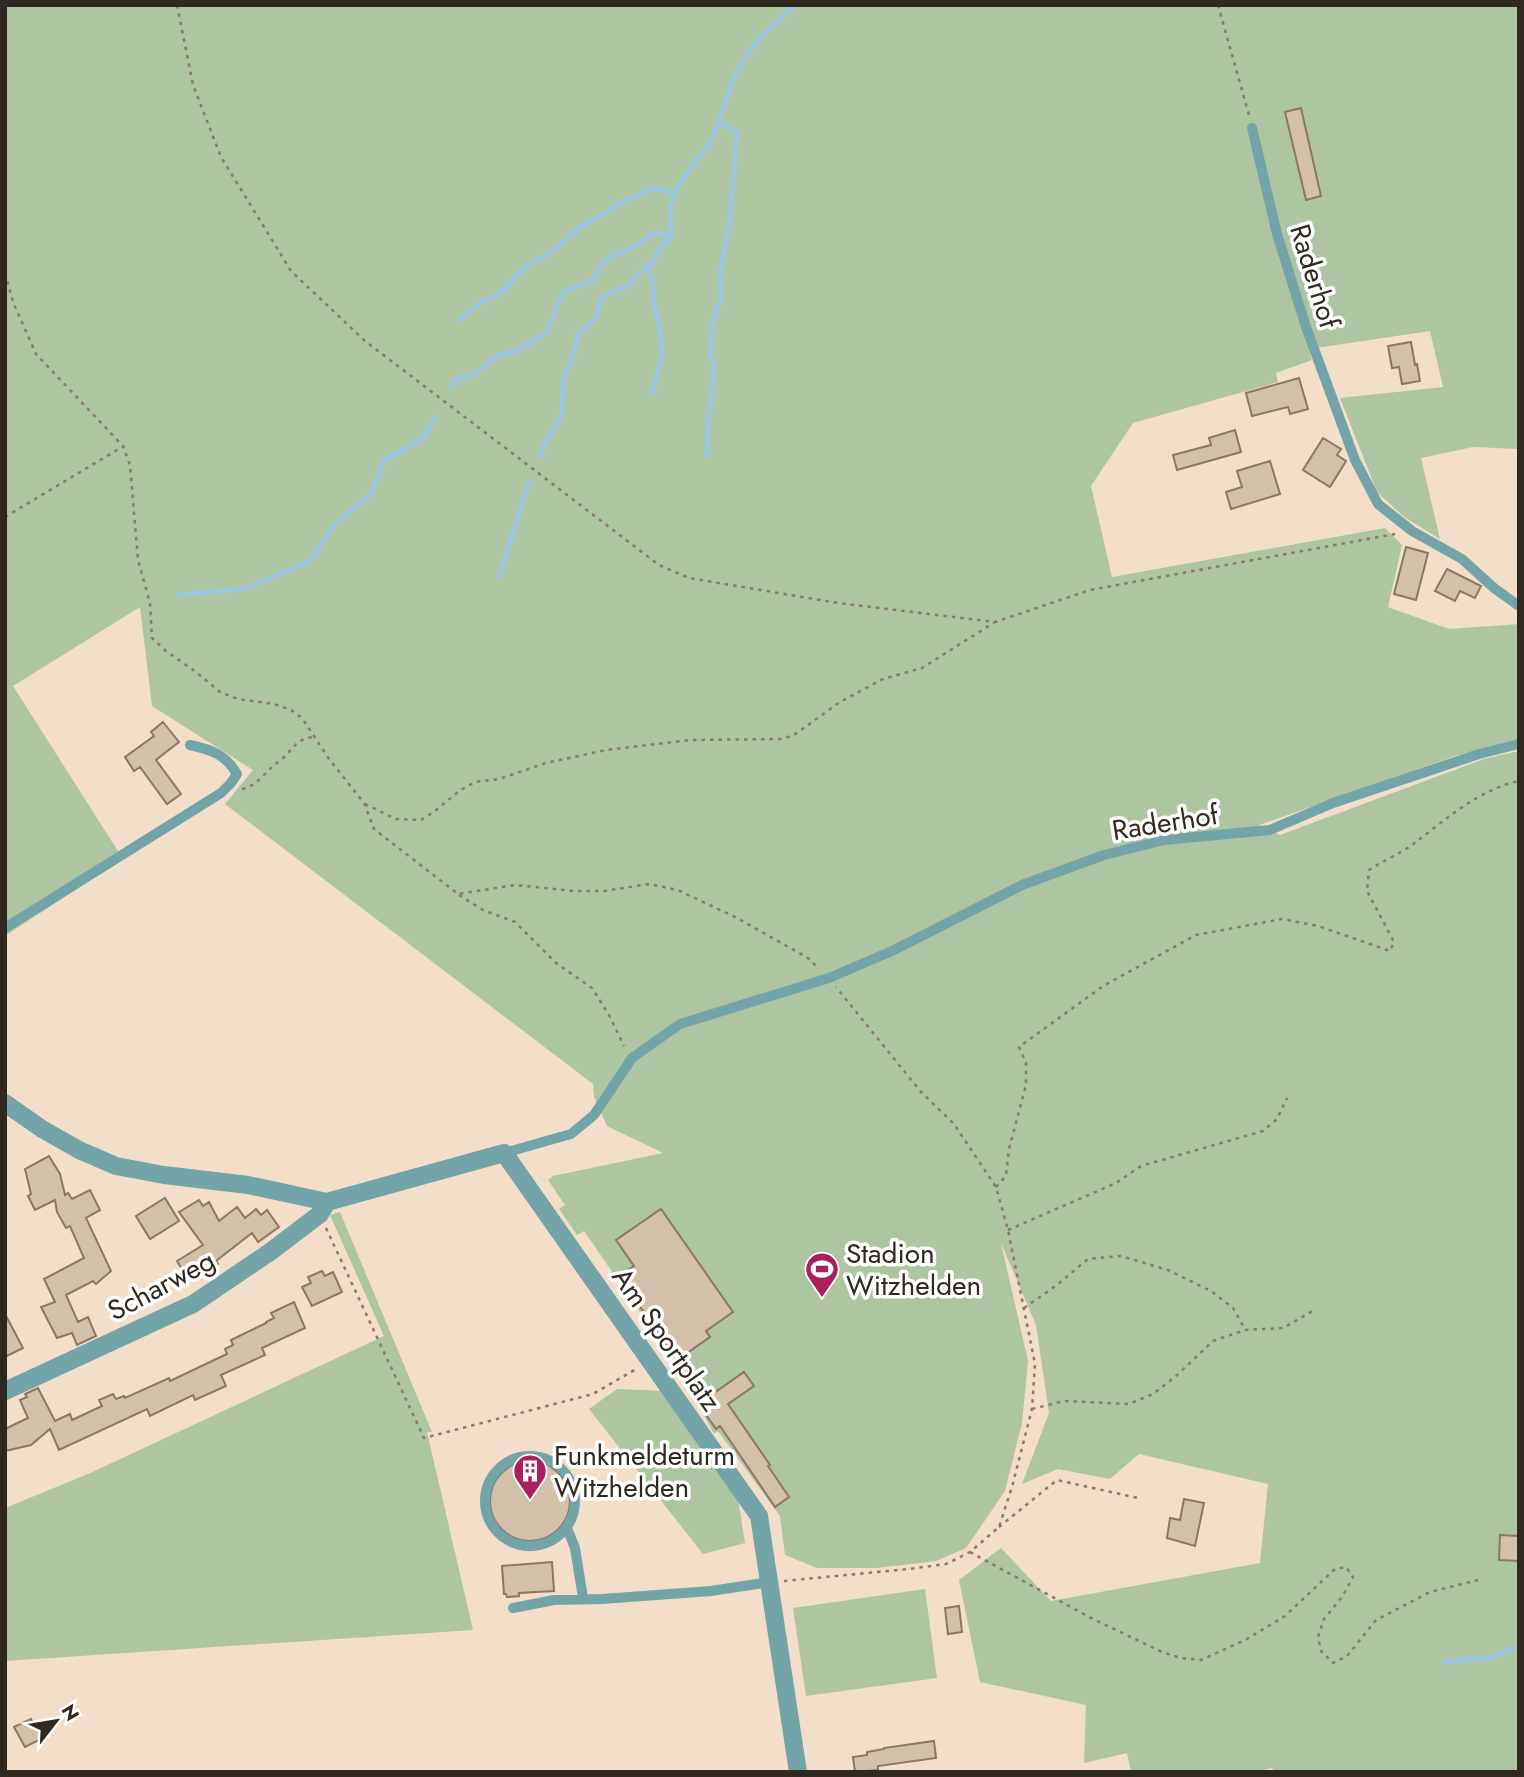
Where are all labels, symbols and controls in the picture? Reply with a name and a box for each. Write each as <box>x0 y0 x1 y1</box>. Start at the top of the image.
street label: Raderhof <box>1279 219 1350 334</box>
street label: Raderhof <box>1109 794 1222 851</box>
place label: Stadion Witzhelden <box>846 1233 981 1306</box>
street label: Scharweg <box>100 1240 222 1331</box>
sports icon: Stadion Witzhelden <box>803 1250 841 1299</box>
street label: Am Sportplatz <box>602 1259 731 1420</box>
place label: Funkmeldeturm Witzhelden <box>554 1435 735 1508</box>
building icon: Funkmeldeturm Witzhelden <box>511 1452 549 1501</box>
north arrow <box>21 1686 91 1756</box>
text: N <box>55 1699 86 1726</box>

